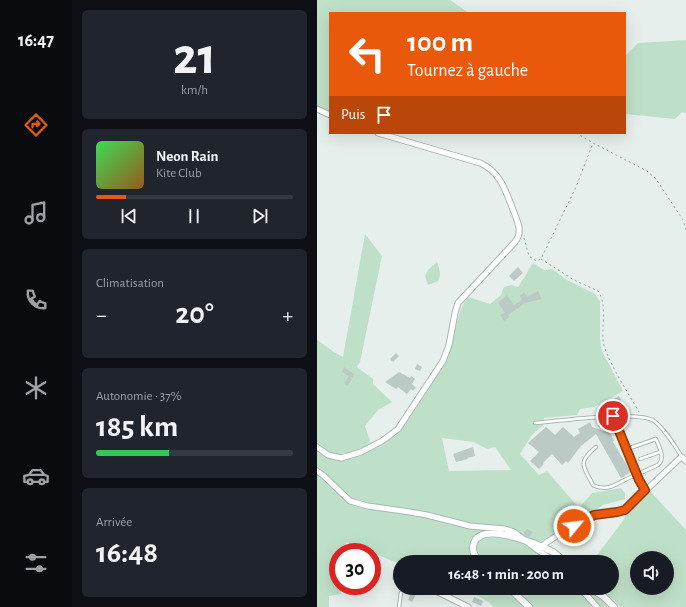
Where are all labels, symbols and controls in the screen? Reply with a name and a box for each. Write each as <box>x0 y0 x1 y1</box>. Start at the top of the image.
icon: left <box>341 28 393 80</box>
text: 100 m <box>407 29 473 57</box>
text: 21 <box>173 31 216 83</box>
text: 16:47 <box>18 32 54 50</box>
text: Tournez à gauche <box>407 62 528 80</box>
text: km/h <box>181 84 208 97</box>
icon: arrive <box>373 104 395 126</box>
text: Puis <box>341 107 365 122</box>
icon: directions <box>22 111 50 139</box>
text: Neon Rain <box>156 149 218 164</box>
text: Kite Club <box>156 167 202 180</box>
icon: music <box>22 199 50 227</box>
icon: previous <box>118 205 140 227</box>
icon: pause <box>183 205 205 227</box>
icon: next <box>249 205 271 227</box>
text: Climatisation <box>96 277 164 290</box>
icon: phone <box>22 286 50 314</box>
text: 20° <box>175 299 214 329</box>
text: − <box>96 304 107 326</box>
text: + <box>282 304 293 326</box>
icon: climate <box>22 374 50 402</box>
text: Autonomie · 37% <box>96 390 181 403</box>
pin <box>596 399 630 433</box>
icon: arrive <box>602 405 624 427</box>
text: 185 km <box>96 412 178 442</box>
icon: car <box>22 462 50 490</box>
position arrow <box>553 505 595 547</box>
text: Arrivée <box>96 516 132 529</box>
text: 16:48 <box>96 538 158 568</box>
speed limit sign: 30 <box>329 543 381 595</box>
icon: filters <box>22 549 50 577</box>
map controls <box>630 551 674 595</box>
button: sound <box>630 551 674 595</box>
text: 16:48 · 1 min · 200 m <box>448 567 564 582</box>

